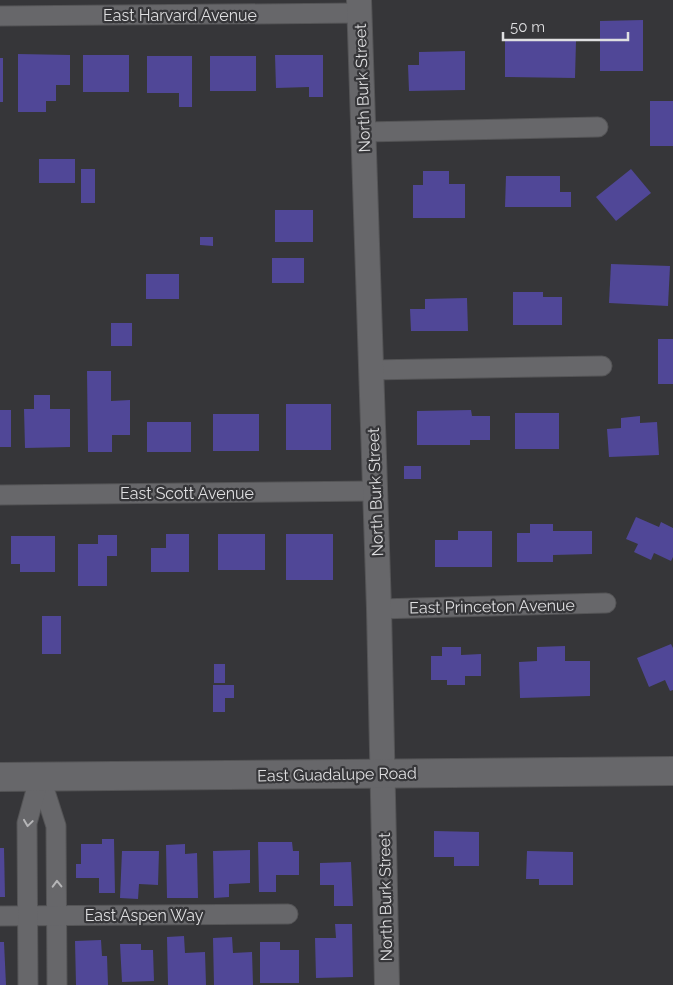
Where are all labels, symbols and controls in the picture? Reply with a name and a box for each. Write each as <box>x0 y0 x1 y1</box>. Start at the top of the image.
street label: East Harvard Avenue <box>103 6 257 25</box>
scale bar <box>503 10 628 42</box>
text: 50 m <box>510 18 545 36</box>
street label: North Burk Street <box>351 23 374 153</box>
street label: North Burk Street <box>364 427 387 557</box>
street label: East Scott Avenue <box>120 484 254 503</box>
street label: East Princeton Avenue <box>409 596 575 617</box>
street label: East Guadalupe Road <box>257 764 417 785</box>
one-way arrow <box>23 820 34 828</box>
street label: North Burk Street <box>375 832 396 962</box>
one-way arrow <box>52 880 62 888</box>
street label: East Aspen Way <box>85 906 204 925</box>

